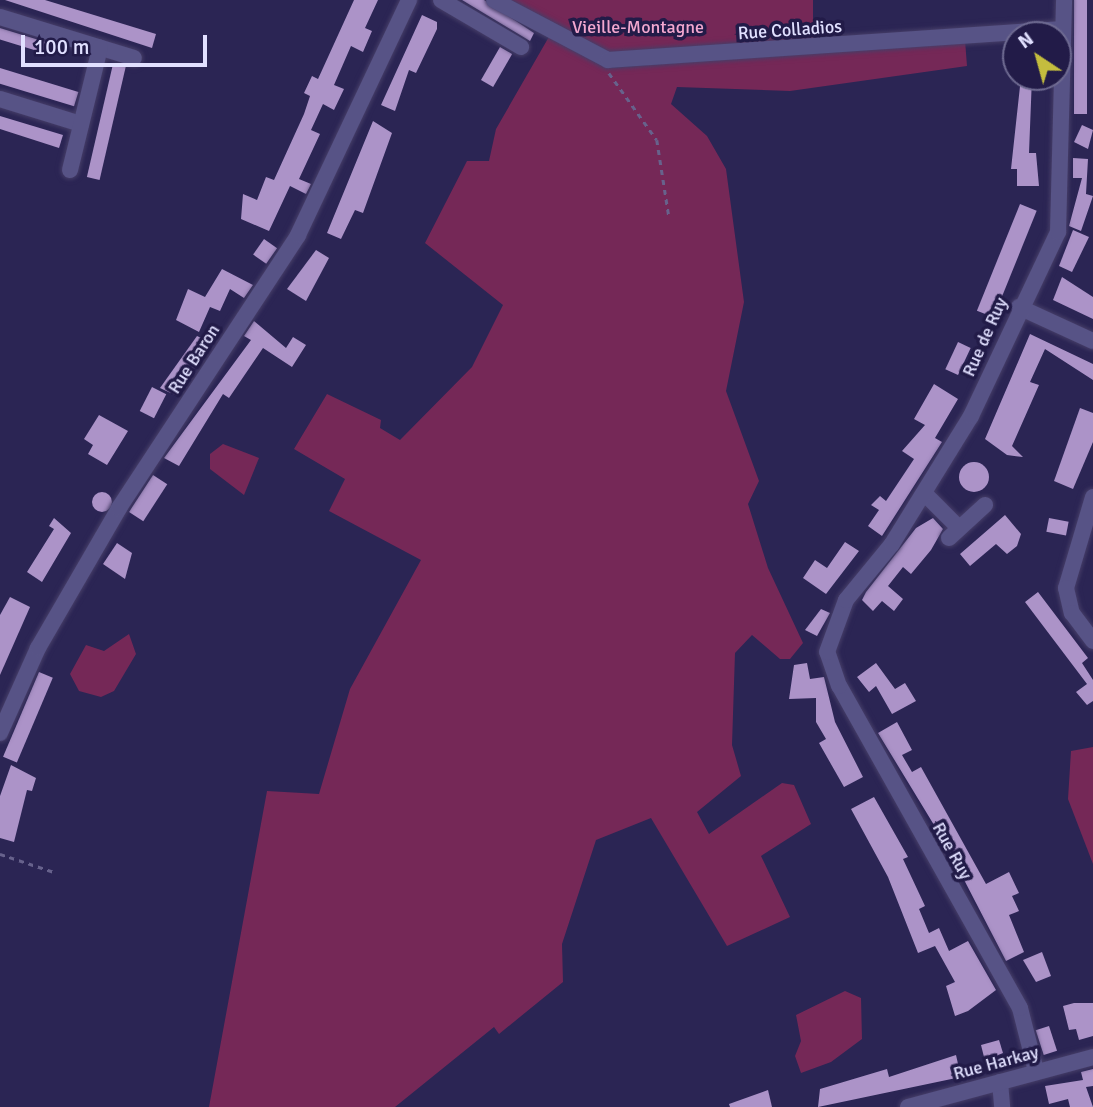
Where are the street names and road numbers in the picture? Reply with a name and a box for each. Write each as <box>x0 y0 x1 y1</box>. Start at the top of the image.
street label: Rue Colladios <box>737 16 843 44</box>
street label: Rue de Ruy <box>958 294 1012 380</box>
street label: Rue Baron <box>164 320 224 398</box>
street label: Rue Ruy <box>928 819 976 883</box>
street label: Rue Harkay <box>951 1041 1041 1085</box>

